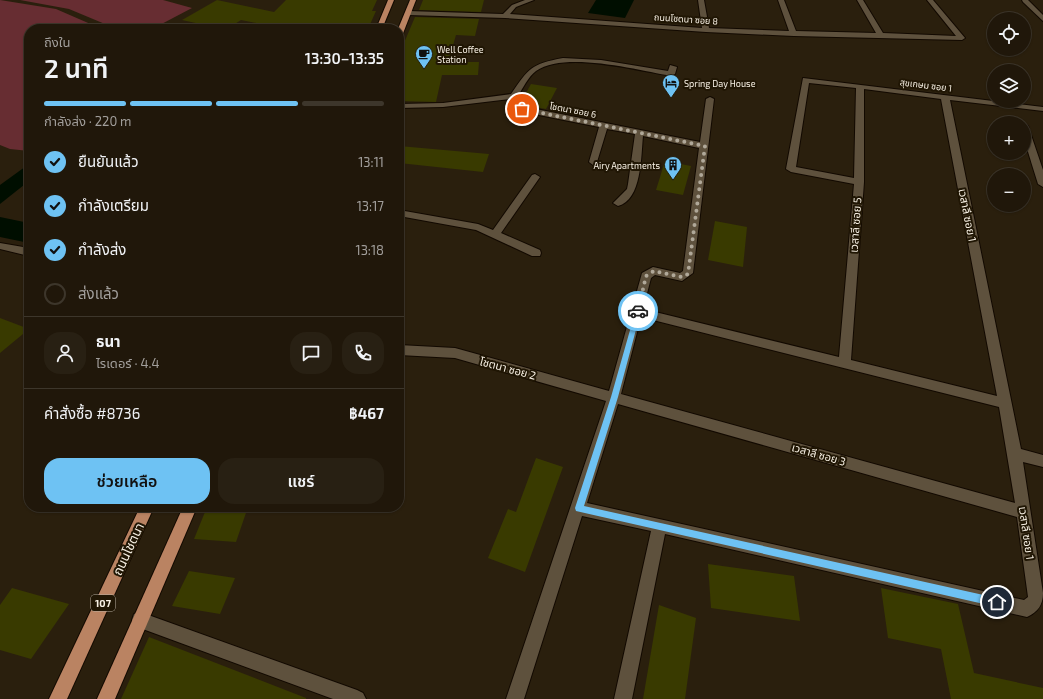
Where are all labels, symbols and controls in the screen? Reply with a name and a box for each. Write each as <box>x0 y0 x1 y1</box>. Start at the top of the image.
street label: ถนนโชตนา ซอย 8 <box>654 11 718 27</box>
map controls <box>987 12 1031 212</box>
button: locate <box>987 12 1031 56</box>
text: ถึงใน <box>44 34 70 50</box>
cafe icon: Well Coffee Station <box>414 44 434 69</box>
place label: Well Coffee Station <box>437 44 484 65</box>
text: 13:30–13:35 <box>305 49 384 67</box>
text: 2 นาที <box>44 52 109 83</box>
button: layers <box>987 64 1031 108</box>
hotel icon: Spring Day House <box>661 73 681 98</box>
street label: สุขเกษม ซอย 1 <box>899 76 953 94</box>
place label: Spring Day House <box>684 78 756 89</box>
pin <box>505 92 539 126</box>
icon: bag <box>511 98 533 120</box>
street label: โชตนา ซอย 6 <box>549 100 597 120</box>
text: กำลังส่ง · 220 m <box>44 113 132 129</box>
button: + <box>987 116 1031 160</box>
icon: check <box>44 151 66 173</box>
text: ยืนยันแล้ว <box>78 152 139 170</box>
text: 13:11 <box>358 154 384 170</box>
building icon: Airy Apartments <box>663 155 683 180</box>
place label: Airy Apartments <box>593 160 660 171</box>
button: − <box>987 168 1031 212</box>
street label: เวสาลี ซอย 1 <box>956 187 980 243</box>
icon: check <box>44 195 66 217</box>
text: กำลังเตรียม <box>78 196 149 214</box>
street label: เวสาลี ซอย 5 <box>847 197 863 253</box>
text: 13:17 <box>357 198 384 214</box>
icon: check <box>44 239 66 261</box>
text: กำลังส่ง <box>78 240 126 258</box>
text: 13:18 <box>355 242 384 258</box>
text: ส่งแล้ว <box>78 284 119 302</box>
courier <box>618 291 658 331</box>
icon: car <box>627 300 649 322</box>
button: person <box>44 332 86 374</box>
text: ธนา <box>96 332 121 350</box>
button: chat <box>290 332 332 374</box>
button: phone <box>342 332 384 374</box>
street label: โชตนา ซอย 2 <box>479 354 537 382</box>
text: ไรเดอร์ · 4.4 <box>96 355 159 371</box>
text: คำสั่งซื้อ #8736 <box>44 404 140 422</box>
text: ฿467 <box>349 404 384 422</box>
street label: เวสาลี ซอย 3 <box>790 440 848 468</box>
button: ช่วยเหลือ <box>44 458 210 504</box>
button: แชร์ <box>218 458 384 504</box>
street label: เวสาลี ซอย 1 <box>1017 505 1037 561</box>
street label: ถนนโชตนา <box>109 520 147 578</box>
pin <box>980 585 1014 619</box>
icon: home <box>986 591 1008 613</box>
road number: 107 <box>91 595 115 611</box>

